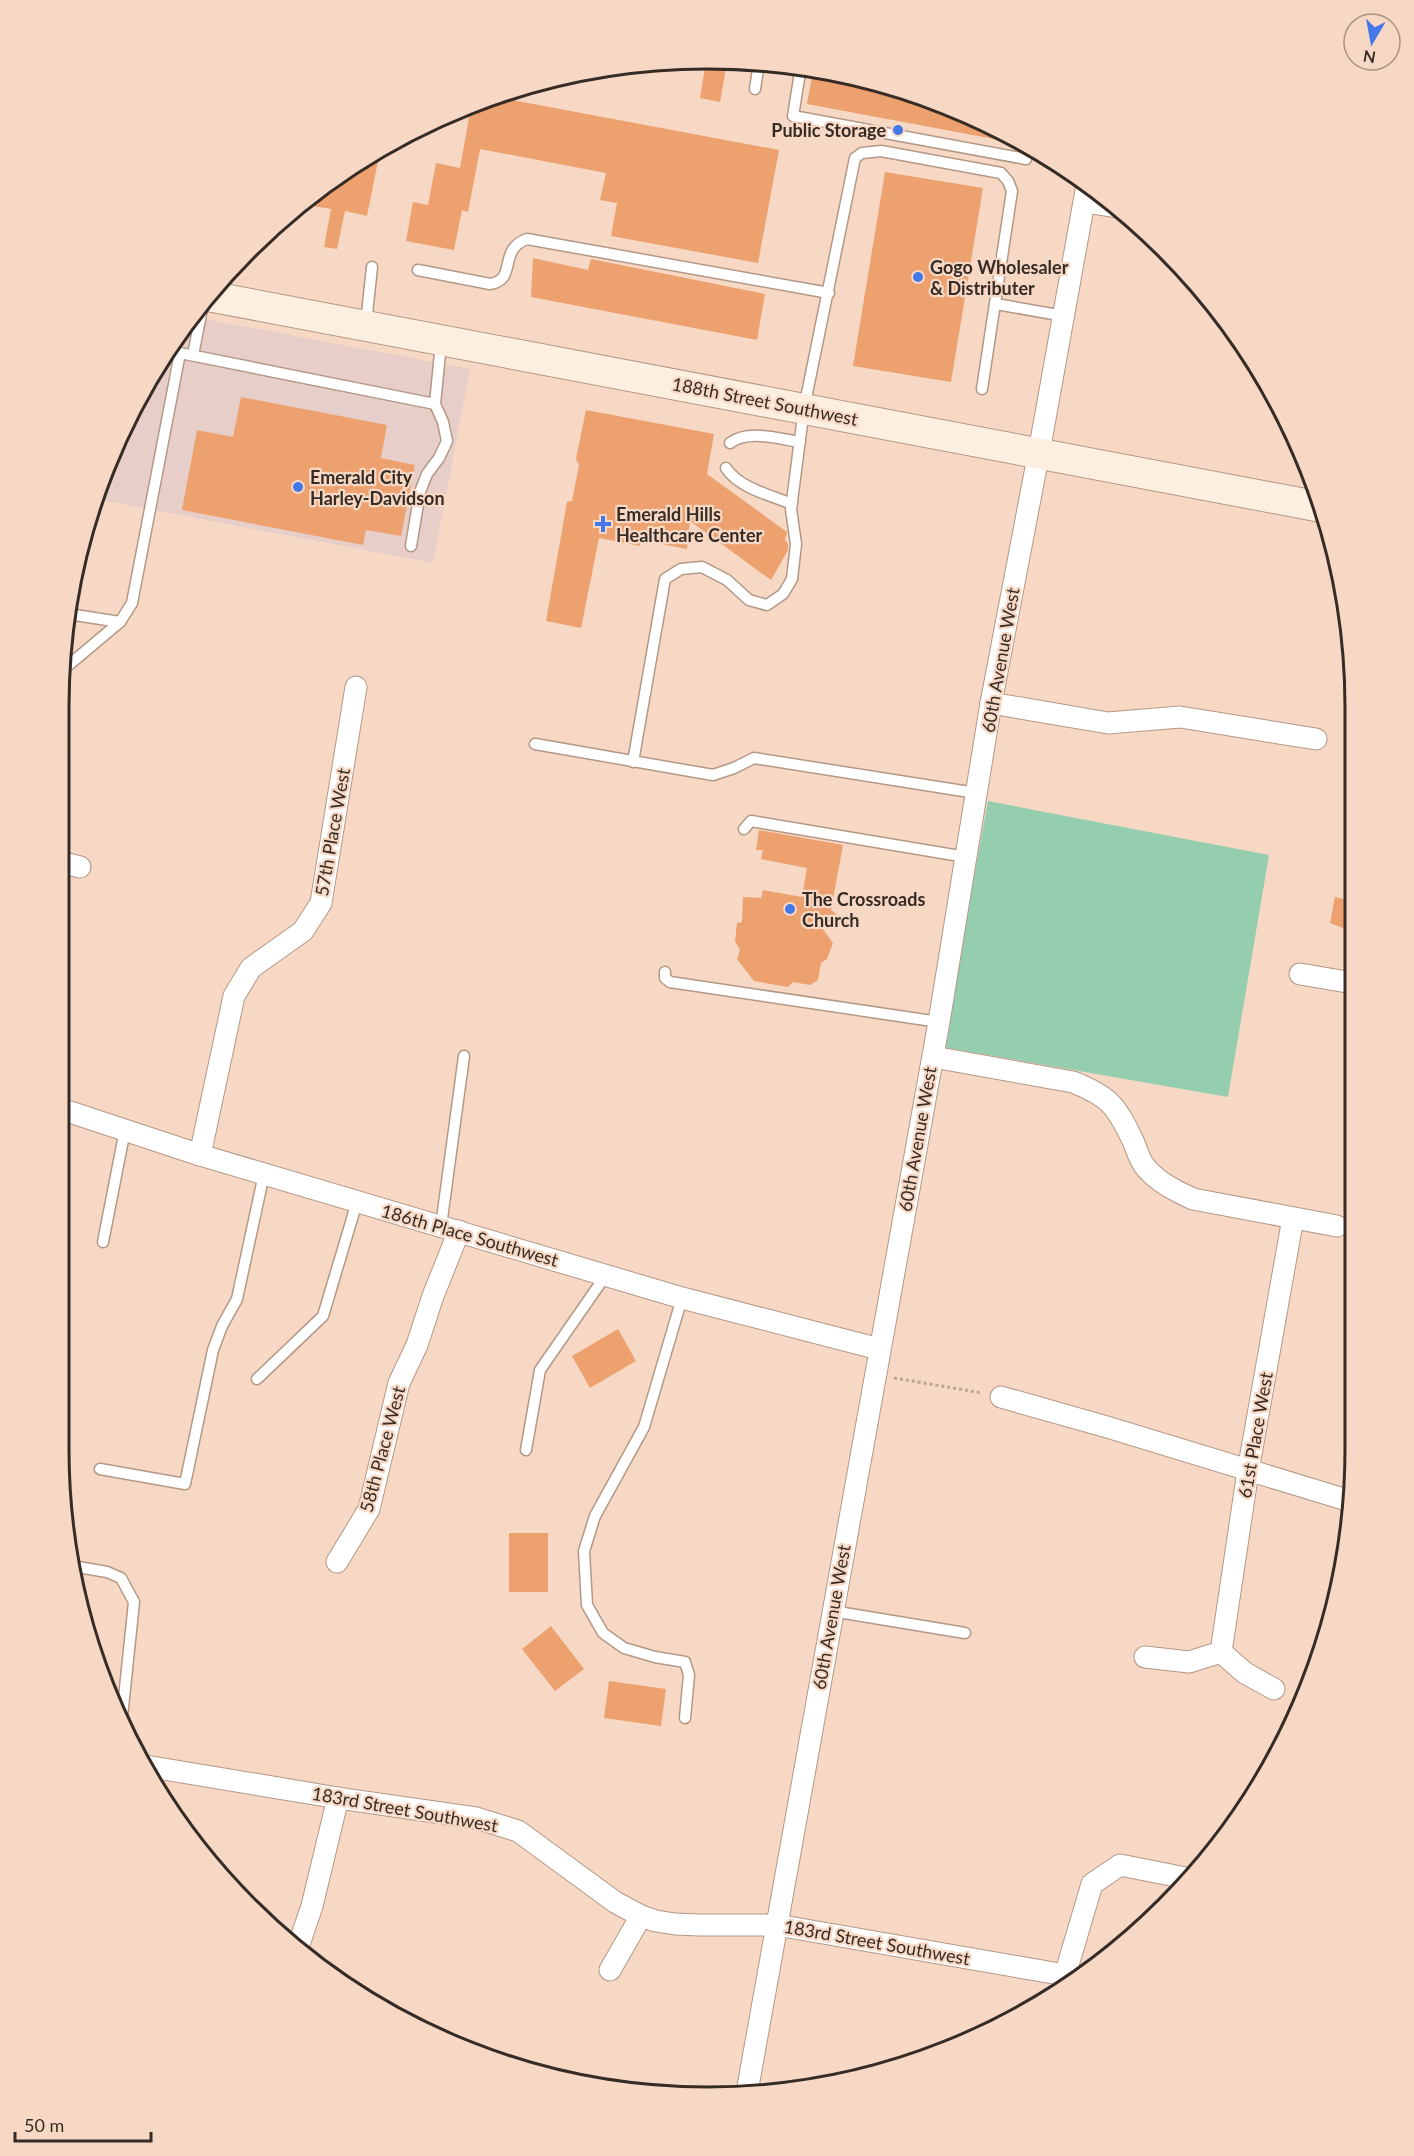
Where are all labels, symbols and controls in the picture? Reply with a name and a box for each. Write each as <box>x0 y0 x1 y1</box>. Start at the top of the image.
north arrow <box>1342 12 1402 72</box>
text: N <box>1362 47 1377 68</box>
place label: Public Storage <box>771 119 886 141</box>
marker: Public Storage <box>891 123 905 137</box>
place label: Gogo Wholesaler & Distributer <box>930 256 1069 299</box>
marker: Gogo Wholesaler & Distributer <box>911 270 925 284</box>
street label: 188th Street Southwest <box>670 372 860 430</box>
place label: Emerald City Harley-Davidson <box>310 466 445 509</box>
marker: Emerald City Harley-Davidson <box>291 480 305 494</box>
place label: Emerald Hills Healthcare Center <box>616 503 763 546</box>
marker: Emerald Hills Healthcare Center <box>594 515 612 533</box>
street label: 60th Avenue West <box>976 585 1024 734</box>
street label: 57th Place West <box>310 766 354 898</box>
place label: The Crossroads Church <box>802 888 925 931</box>
marker: The Crossroads Church <box>783 902 797 916</box>
street label: 60th Avenue West <box>893 1064 941 1213</box>
street label: 186th Place Southwest <box>379 1199 562 1271</box>
street label: 61st Place West <box>1233 1370 1277 1500</box>
street label: 58th Place West <box>355 1383 410 1514</box>
street label: 60th Avenue West <box>807 1542 855 1691</box>
street label: 183rd Street Southwest <box>310 1782 500 1836</box>
street label: 183rd Street Southwest <box>782 1915 972 1969</box>
scale bar <box>15 2105 152 2143</box>
text: 50 m <box>24 2114 64 2136</box>

